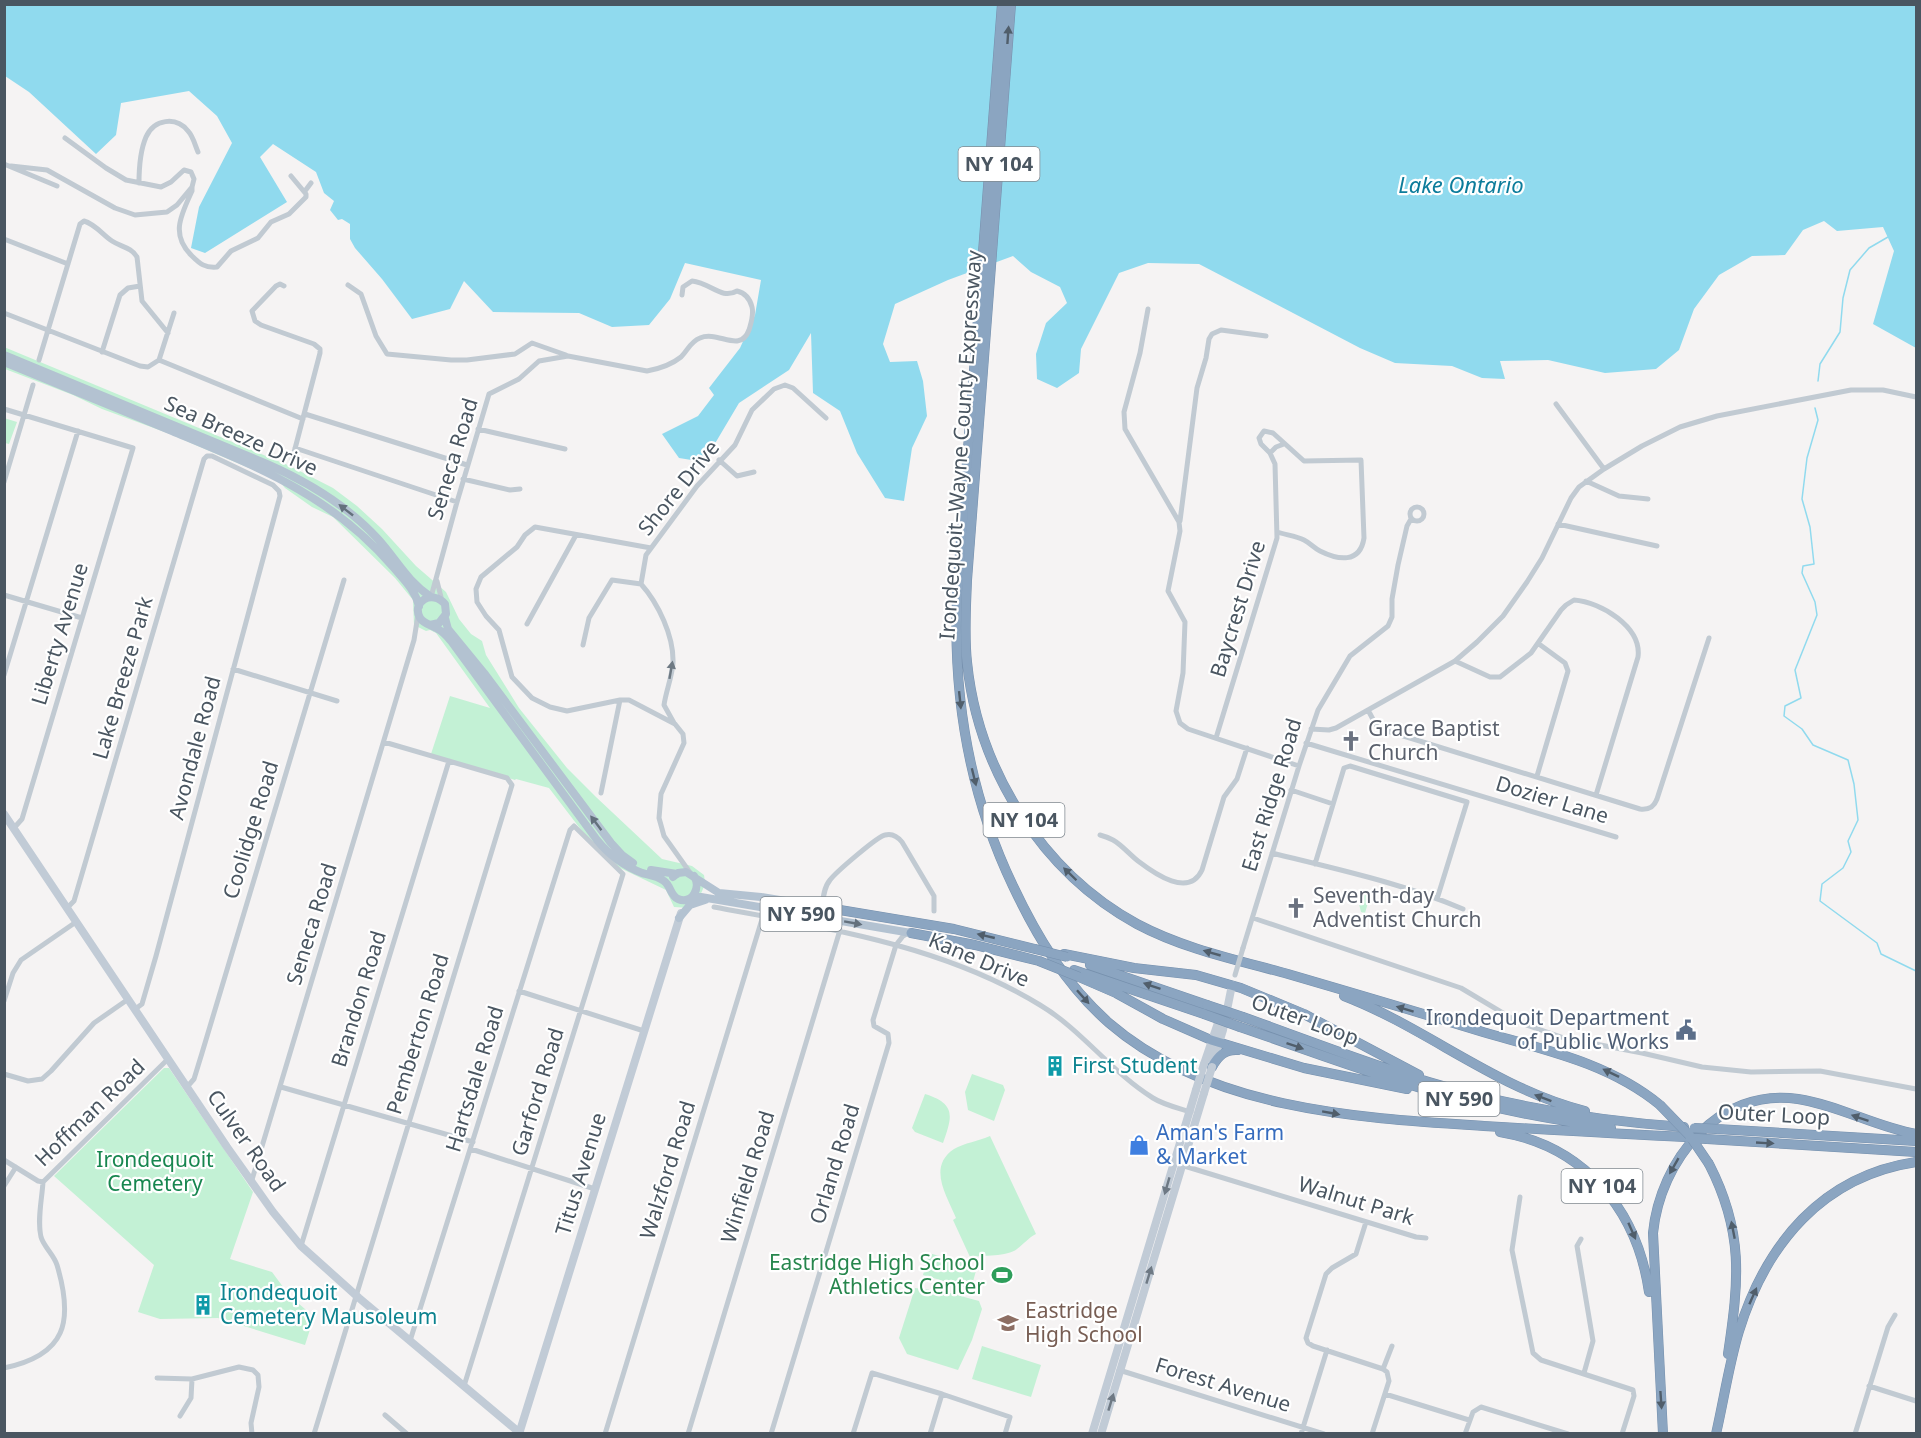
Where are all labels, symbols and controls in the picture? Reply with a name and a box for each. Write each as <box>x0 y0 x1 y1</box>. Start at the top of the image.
one-way arrow <box>1004 25 1013 44</box>
road number: NY 104 <box>958 147 1040 181</box>
water label: Lake Ontario <box>1398 169 1524 199</box>
street label: Irondequoit–Wayne County Expressway <box>932 249 988 641</box>
street label: Sea Breeze Drive <box>160 389 323 481</box>
street label: Seneca Road <box>420 394 484 523</box>
street label: Shore Drive <box>631 434 725 541</box>
one-way arrow <box>339 505 354 517</box>
street label: Baycrest Drive <box>1203 537 1271 680</box>
street label: Liberty Avenue <box>24 559 94 708</box>
street label: Lake Breeze Park <box>85 592 159 762</box>
one-way arrow <box>667 660 676 679</box>
street label: Avondale Road <box>161 673 227 823</box>
one-way arrow <box>955 690 965 709</box>
place label: Grace Baptist Church <box>1368 714 1500 766</box>
street label: East Ridge Road <box>1234 715 1308 875</box>
church icon: Grace Baptist Church <box>1339 729 1363 753</box>
street label: Coolidge Road <box>216 757 284 902</box>
one-way arrow <box>969 768 979 786</box>
street label: Dozier Lane <box>1492 769 1612 829</box>
road number: NY 104 <box>984 803 1064 837</box>
one-way arrow <box>590 816 602 832</box>
street label: Seneca Road <box>279 859 343 988</box>
one-way arrow <box>1063 867 1078 881</box>
place label: Seventh-day Adventist Church <box>1313 881 1481 933</box>
church icon: Seventh-day Adventist Church <box>1284 896 1308 920</box>
road number: NY 590 <box>760 897 842 931</box>
one-way arrow <box>844 919 863 928</box>
street label: Kane Drive <box>925 925 1034 993</box>
street label: Brandon Road <box>324 927 392 1070</box>
one-way arrow <box>976 931 995 941</box>
one-way arrow <box>1203 948 1221 957</box>
street label: Pemberton Road <box>379 950 455 1118</box>
one-way arrow <box>1143 980 1161 990</box>
street label: Outer Loop <box>1248 987 1363 1051</box>
one-way arrow <box>1076 989 1089 1004</box>
street label: Hartsdale Road <box>439 1002 510 1155</box>
place label: Irondequoit Department of Public Works <box>1426 1003 1669 1055</box>
one-way arrow <box>1396 1004 1414 1013</box>
public building icon: Irondequoit Department of Public Works <box>1674 1018 1698 1042</box>
street label: Garford Road <box>504 1024 570 1159</box>
one-way arrow <box>1286 1041 1304 1051</box>
place label: First Student <box>1072 1051 1198 1079</box>
street label: Hoffman Road <box>28 1053 150 1172</box>
building icon: First Student <box>1043 1054 1067 1078</box>
one-way arrow <box>1603 1069 1620 1078</box>
road number: NY 590 <box>1418 1082 1500 1116</box>
street label: Culver Road <box>201 1084 292 1197</box>
one-way arrow <box>1534 1093 1552 1102</box>
street label: Walzford Road <box>633 1097 701 1242</box>
street label: Outer Loop <box>1717 1097 1831 1131</box>
street label: Orland Road <box>803 1100 866 1227</box>
street label: Winfield Road <box>714 1107 780 1246</box>
street label: Titus Avenue <box>548 1109 612 1238</box>
one-way arrow <box>1321 1109 1340 1118</box>
one-way arrow <box>1851 1113 1869 1123</box>
place label: Aman's Farm & Market <box>1156 1118 1284 1170</box>
shop icon: Aman's Farm & Market <box>1127 1133 1151 1157</box>
one-way arrow <box>1756 1138 1775 1147</box>
park label: Irondequoit Cemetery <box>96 1145 214 1197</box>
one-way arrow <box>1669 1158 1679 1175</box>
street label: Walnut Park <box>1295 1169 1418 1231</box>
road number: NY 104 <box>1562 1169 1642 1203</box>
one-way arrow <box>1162 1177 1171 1195</box>
one-way arrow <box>1728 1220 1737 1239</box>
one-way arrow <box>1627 1223 1637 1241</box>
place label: Eastridge High School Athletics Center <box>769 1248 985 1300</box>
sports icon: Eastridge High School Athletics Center <box>990 1263 1014 1287</box>
one-way arrow <box>1145 1266 1154 1284</box>
place label: Irondequoit Cemetery Mausoleum <box>220 1278 437 1330</box>
one-way arrow <box>1748 1287 1758 1305</box>
building icon: Irondequoit Cemetery Mausoleum <box>191 1293 215 1317</box>
place label: Eastridge High School <box>1025 1296 1143 1348</box>
school or university icon: Eastridge High School <box>996 1311 1020 1335</box>
street label: Forest Avenue <box>1152 1350 1295 1418</box>
one-way arrow <box>1656 1390 1665 1409</box>
one-way arrow <box>1107 1393 1116 1411</box>

